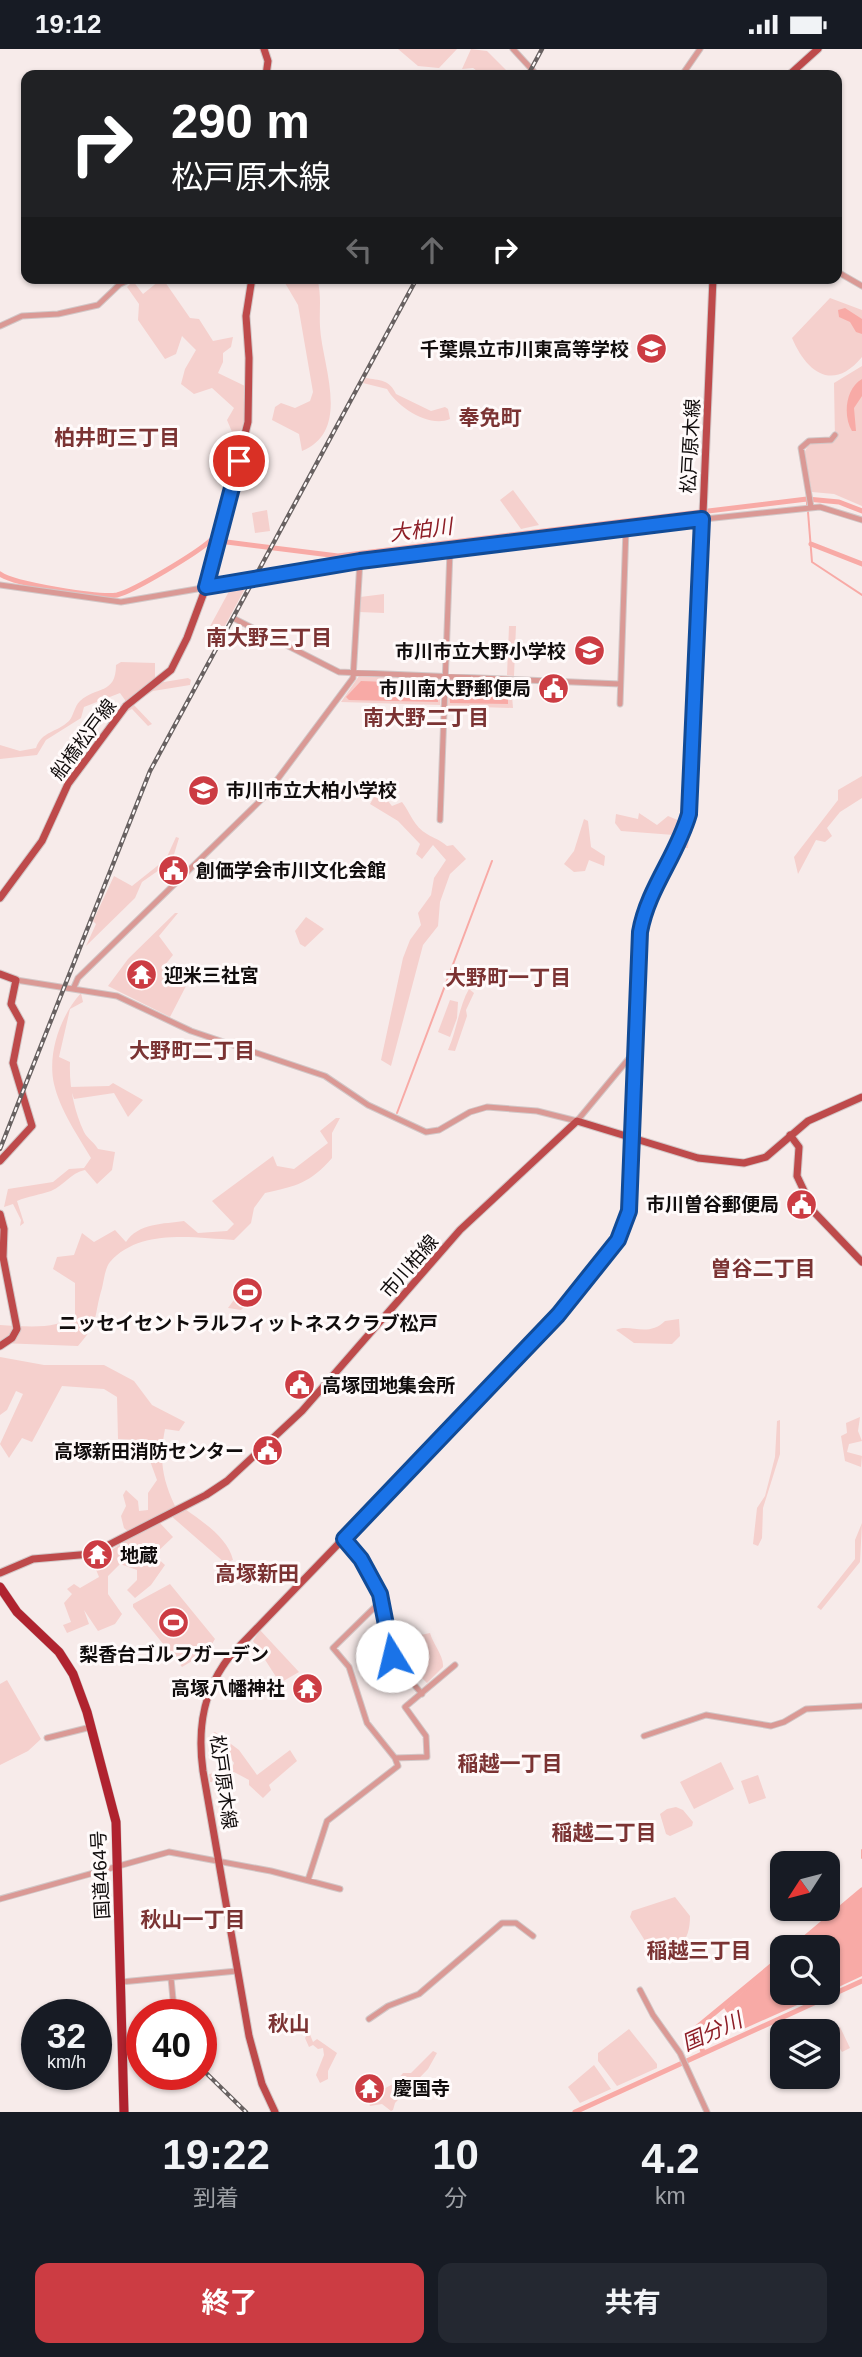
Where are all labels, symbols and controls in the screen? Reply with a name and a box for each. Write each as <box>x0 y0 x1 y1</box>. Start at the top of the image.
text: 19:12 <box>35 9 102 39</box>
text: 290 m <box>171 94 310 148</box>
icon: right <box>56 98 147 189</box>
text: 松戸原木線 <box>171 159 331 195</box>
icon: left <box>340 231 378 269</box>
icon: ahead <box>413 231 451 269</box>
icon: right <box>486 231 524 269</box>
school or university icon: 千葉県立市川東高等学校 <box>635 332 669 366</box>
place label: 千葉県立市川東高等学校 <box>420 339 629 360</box>
street label: 松戸原木線 <box>678 398 703 494</box>
district label: 奉免町 <box>459 406 522 429</box>
district label: 柏井町三丁目 <box>54 426 180 449</box>
pin <box>209 431 269 491</box>
icon: arrive <box>220 442 258 480</box>
water label: 大柏川 <box>388 514 456 545</box>
district label: 南大野三丁目 <box>206 626 332 649</box>
school or university icon: 市川市立大野小学校 <box>572 634 606 668</box>
place label: 市川市立大野小学校 <box>395 641 566 662</box>
public building icon: 市川南大野郵便局 <box>537 671 571 705</box>
place label: 市川南大野郵便局 <box>379 678 531 699</box>
street label: 船橋松戸線 <box>46 695 120 784</box>
district label: 南大野二丁目 <box>363 706 489 729</box>
school or university icon: 市川市立大柏小学校 <box>186 773 220 807</box>
place label: 市川市立大柏小学校 <box>226 780 397 801</box>
public building icon: 創価学会市川文化会館 <box>156 853 190 887</box>
place label: 創価学会市川文化会館 <box>196 860 386 881</box>
temple icon: 迎米三社宮 <box>124 958 158 992</box>
place label: 迎米三社宮 <box>164 965 259 986</box>
district label: 大野町一丁目 <box>445 966 571 989</box>
district label: 大野町二丁目 <box>129 1039 255 1062</box>
public building icon: 市川曽谷郵便局 <box>785 1187 819 1221</box>
place label: 市川曽谷郵便局 <box>646 1194 779 1215</box>
street label: 市川柏線 <box>377 1231 442 1302</box>
district label: 曽谷二丁目 <box>711 1257 816 1280</box>
sports icon: ニッセイセントラルフィットネスクラブ松戸 <box>231 1275 265 1309</box>
place label: ニッセイセントラルフィットネスクラブ松戸 <box>58 1313 438 1334</box>
public building icon: 高塚団地集会所 <box>282 1368 316 1402</box>
place label: 高塚団地集会所 <box>322 1375 455 1396</box>
public building icon: 高塚新田消防センター <box>250 1434 284 1468</box>
place label: 高塚新田消防センター <box>54 1441 244 1462</box>
temple icon: 地蔵 <box>80 1538 114 1572</box>
place label: 地蔵 <box>120 1545 158 1566</box>
district label: 高塚新田 <box>215 1562 299 1585</box>
sports icon: 梨香台ゴルフガーデン <box>157 1606 191 1640</box>
position arrow <box>355 1619 429 1693</box>
place label: 梨香台ゴルフガーデン <box>79 1644 269 1665</box>
temple icon: 高塚八幡神社 <box>291 1671 325 1705</box>
place label: 高塚八幡神社 <box>171 1678 285 1699</box>
street label: 松戸原木線 <box>206 1734 241 1831</box>
district label: 稲越一丁目 <box>458 1752 563 1775</box>
district label: 稲越二丁目 <box>552 1821 657 1844</box>
street label: 国道464号 <box>88 1830 113 1920</box>
north arrow <box>770 1851 840 1921</box>
map controls <box>770 1851 840 2089</box>
district label: 秋山一丁目 <box>141 1908 246 1931</box>
button: search <box>770 1935 840 2005</box>
district label: 稲越三丁目 <box>647 1939 752 1962</box>
speed limit sign: 40 <box>126 1999 217 2090</box>
water label: 国分川 <box>678 2007 747 2055</box>
district label: 秋山 <box>268 2012 310 2035</box>
text: 32 <box>47 2016 86 2055</box>
button: layers <box>770 2019 840 2089</box>
text: km/h <box>47 2052 86 2072</box>
temple icon: 慶国寺 <box>353 2071 387 2105</box>
place label: 慶国寺 <box>393 2078 450 2099</box>
text: 19:22 <box>162 2131 270 2178</box>
text: 10 <box>432 2131 479 2178</box>
text: 4.2 <box>641 2135 700 2182</box>
text: km <box>655 2183 686 2209</box>
text: 到着 <box>193 2185 239 2211</box>
text: 分 <box>444 2185 467 2211</box>
button: 終了 <box>35 2263 424 2343</box>
button: 共有 <box>438 2263 827 2343</box>

